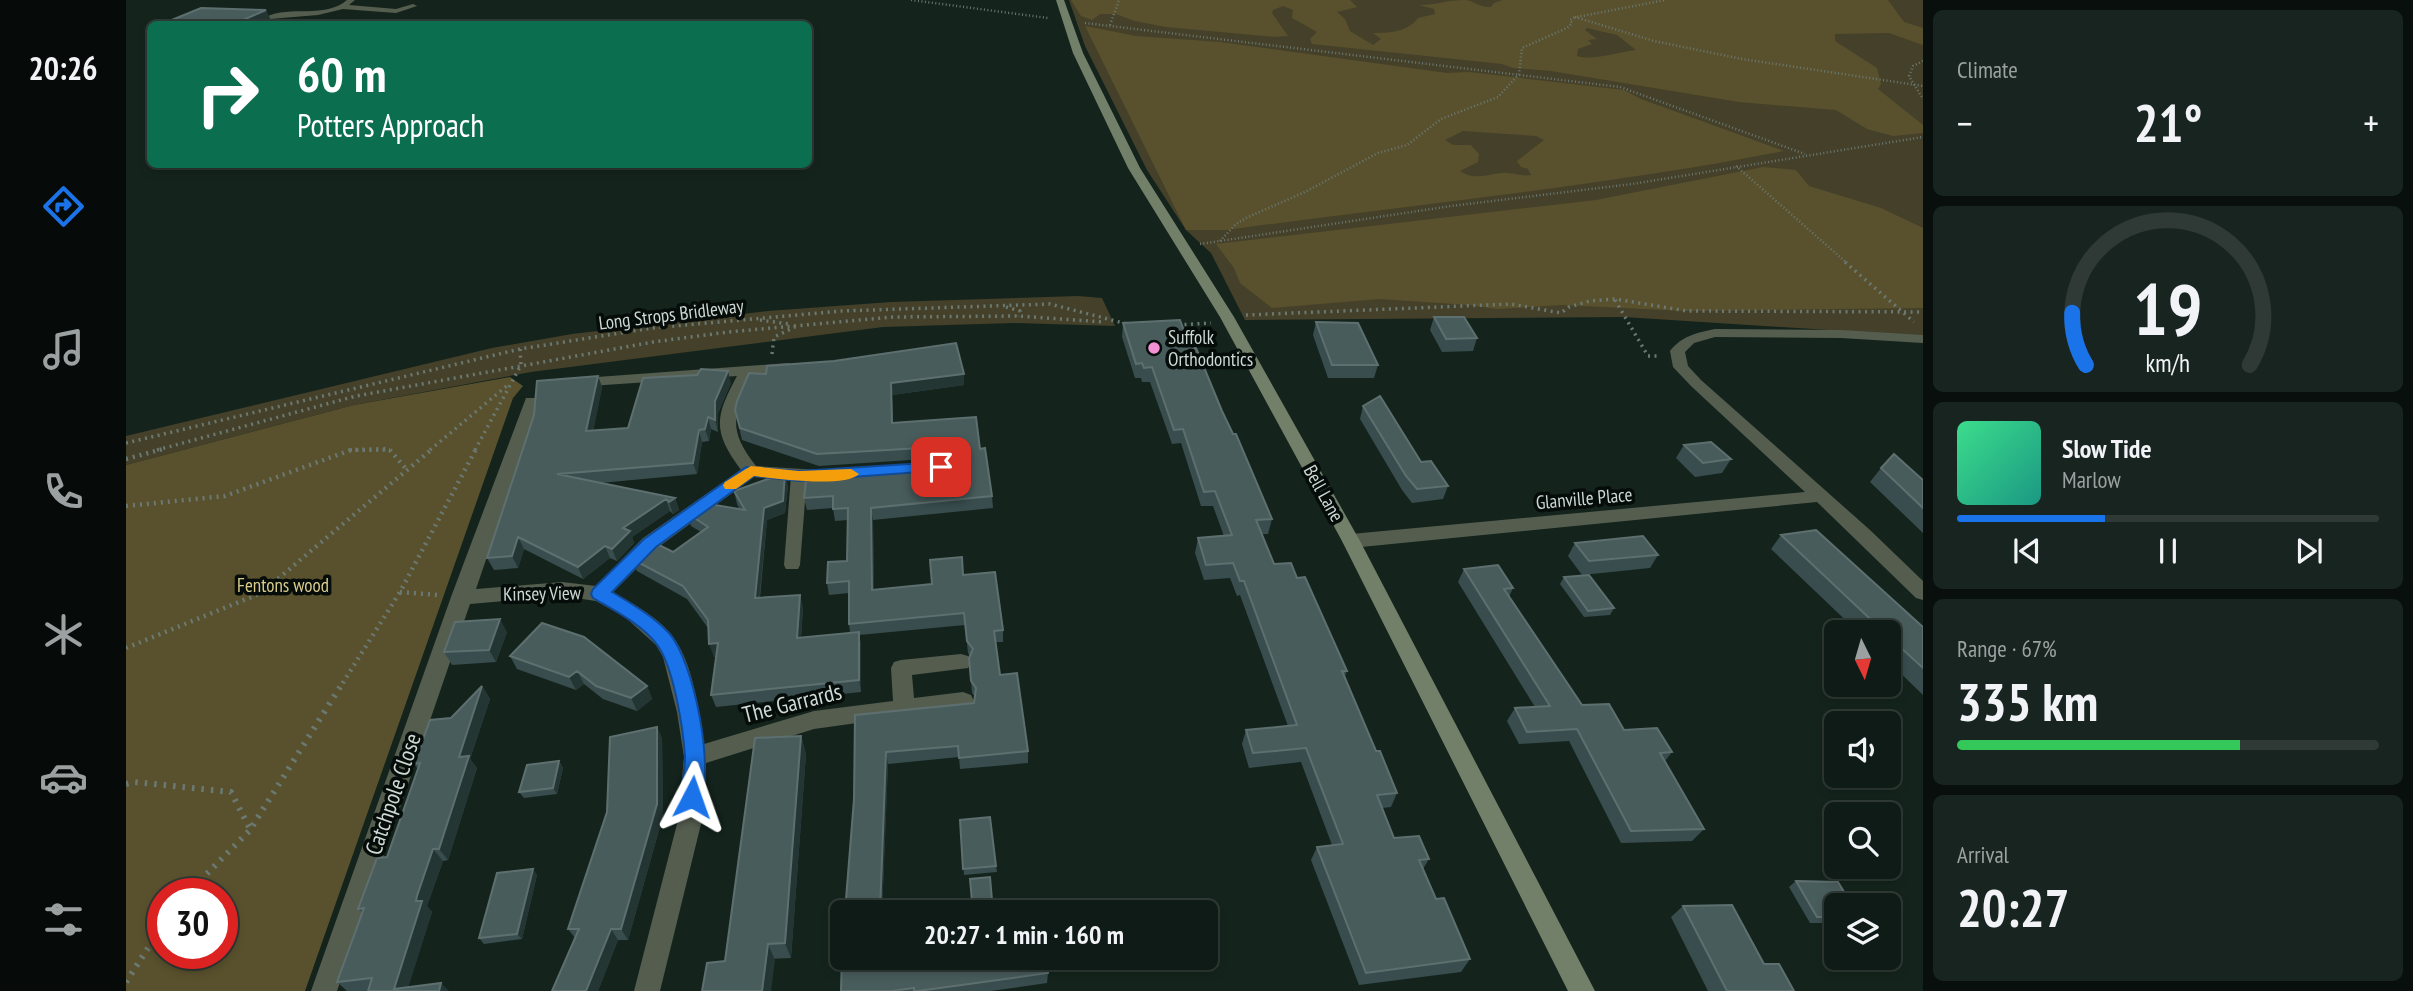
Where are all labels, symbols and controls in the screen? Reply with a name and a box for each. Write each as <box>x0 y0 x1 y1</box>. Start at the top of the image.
text: 60 m <box>297 42 386 106</box>
text: 20:26 <box>28 47 98 89</box>
icon: right <box>182 49 273 140</box>
text: Climate <box>1957 55 2018 84</box>
text: 21° <box>2134 89 2202 156</box>
text: − <box>1957 98 1973 147</box>
text: + <box>2363 98 2379 147</box>
text: Potters Approach <box>297 104 484 146</box>
icon: directions <box>39 182 88 231</box>
text: 19 <box>2133 262 2203 356</box>
street label: Long Strops Bridleway <box>597 293 746 335</box>
icon: music <box>39 325 88 374</box>
place label: Suffolk Orthodontics <box>1168 325 1253 371</box>
marker: Suffolk Orthodontics <box>1146 340 1162 356</box>
text: km/h <box>2146 347 2190 379</box>
text: Slow Tide <box>2062 432 2152 465</box>
pin <box>911 437 971 497</box>
icon: arrive <box>922 448 960 486</box>
street label: Bell Lane <box>1299 460 1349 526</box>
text: Marlow <box>2062 465 2121 494</box>
icon: phone <box>39 467 88 516</box>
street label: Glanville Place <box>1535 482 1633 514</box>
icon: previous <box>2008 532 2046 570</box>
icon: pause <box>2149 532 2187 570</box>
icon: next <box>2290 532 2328 570</box>
park label: Fentons wood <box>237 573 329 597</box>
street label: Kinsey View <box>503 580 582 606</box>
icon: climate <box>39 610 88 659</box>
north arrow <box>1824 620 1900 696</box>
map controls <box>1824 620 1901 970</box>
text: Range · 67% <box>1957 634 2057 663</box>
text: 335 km <box>1957 668 2098 735</box>
street label: The Garrards <box>739 676 845 729</box>
button: sound <box>1824 711 1901 788</box>
street label: Catchpole Close <box>358 729 427 858</box>
icon: car <box>39 753 88 802</box>
position arrow <box>655 760 729 834</box>
button: search <box>1824 802 1901 879</box>
text: Arrival <box>1957 840 2009 869</box>
text: 20:27 <box>1957 874 2069 941</box>
speed limit sign: 30 <box>147 878 238 969</box>
button: layers <box>1824 893 1901 970</box>
icon: filters <box>39 895 88 944</box>
text: 20:27 · 1 min · 160 m <box>924 918 1124 951</box>

